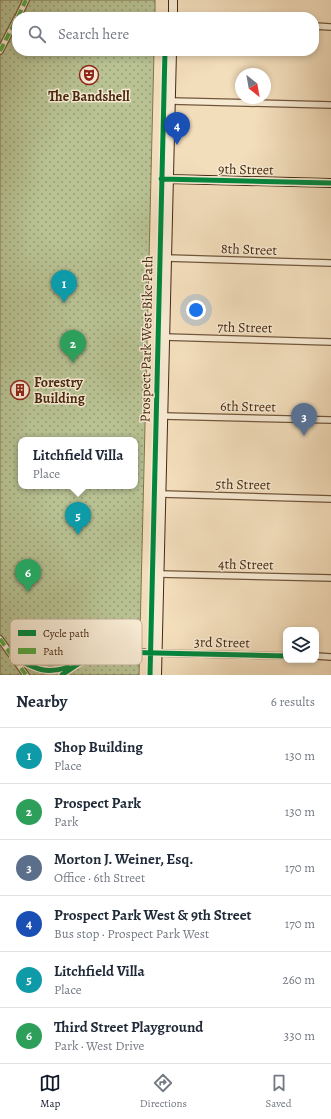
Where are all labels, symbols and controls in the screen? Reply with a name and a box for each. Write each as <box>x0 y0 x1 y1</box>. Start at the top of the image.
search box <box>12 12 319 56</box>
icon: search <box>26 23 48 45</box>
text: Search here <box>58 24 129 44</box>
theatre icon: The Bandshell <box>78 64 100 86</box>
north arrow <box>235 68 271 104</box>
place label: The Bandshell <box>48 87 130 106</box>
pin: 4 <box>164 112 190 145</box>
street label: 9th Street <box>218 160 274 179</box>
street label: 8th Street <box>221 239 278 260</box>
street label: Prospect Park West Bike Path <box>136 255 157 422</box>
pin: 1 <box>51 270 77 303</box>
your location <box>186 300 206 320</box>
street label: 7th Street <box>217 318 273 337</box>
pin: 2 <box>60 330 86 363</box>
place label: Forestry Building <box>34 373 86 408</box>
building icon: Forestry Building <box>9 379 31 401</box>
street label: 6th Street <box>220 397 276 416</box>
pin: 3 <box>291 403 317 436</box>
popup <box>18 437 138 489</box>
text: Litchfield Villa <box>33 445 123 465</box>
text: Place <box>33 465 60 482</box>
street label: 5th Street <box>215 475 271 494</box>
pin: 5 <box>65 502 91 535</box>
street label: 4th Street <box>218 555 274 574</box>
pin: 6 <box>15 559 41 592</box>
legend <box>10 619 142 665</box>
text: Cycle path <box>43 626 90 641</box>
map controls <box>283 627 319 663</box>
button: layers <box>283 627 319 663</box>
street label: 3rd Street <box>194 633 250 652</box>
text: Path <box>43 644 64 659</box>
text: Nearby <box>16 690 67 713</box>
text: 6 results <box>271 693 315 710</box>
text: Shop Building <box>54 737 143 757</box>
text: 1 <box>27 747 31 764</box>
text: 130 m <box>285 747 315 764</box>
text: Place <box>54 757 82 774</box>
text: Prospect Park <box>54 793 141 813</box>
text: 2 <box>26 803 32 820</box>
text: 130 m <box>285 803 315 820</box>
text: Park <box>54 813 78 830</box>
text: Morton J. Weiner, Esq. <box>54 849 193 869</box>
text: 3 <box>26 859 32 876</box>
text: 170 m <box>285 859 315 876</box>
text: Office · 6th Street <box>54 869 145 886</box>
text: Prospect Park West & 9th Street <box>54 905 252 925</box>
text: 4 <box>26 915 32 932</box>
text: 170 m <box>285 915 315 932</box>
text: Bus stop · Prospect Park West <box>54 925 209 942</box>
text: Litchfield Villa <box>54 961 145 981</box>
text: 5 <box>26 971 32 988</box>
text: 260 m <box>282 971 315 988</box>
text: Place <box>54 981 82 998</box>
text: Third Street Playground <box>54 1017 203 1037</box>
text: 6 <box>26 1027 32 1044</box>
text: 330 m <box>284 1027 315 1044</box>
text: Park · West Drive <box>54 1037 144 1054</box>
tab: Map <box>39 1072 61 1111</box>
tab: Directions <box>140 1072 187 1111</box>
tab: Saved <box>266 1072 292 1111</box>

